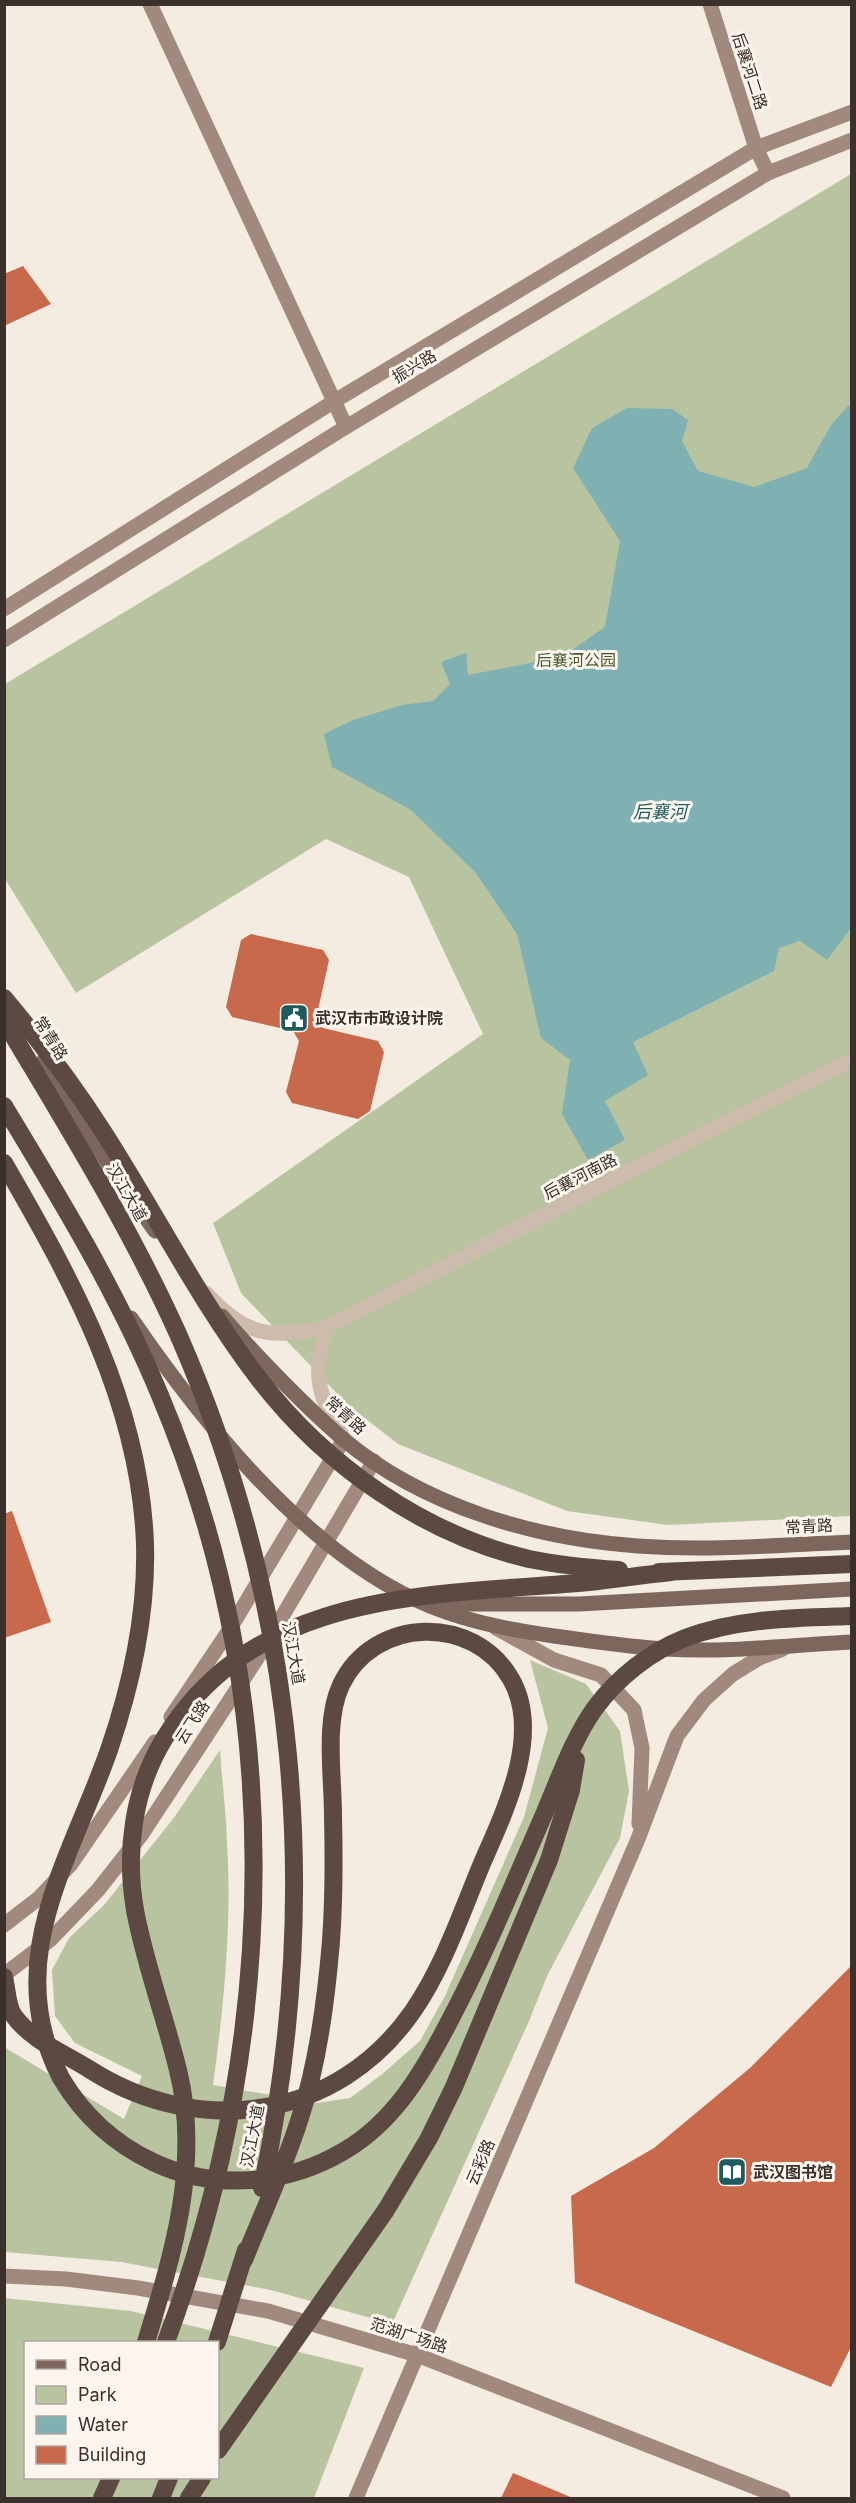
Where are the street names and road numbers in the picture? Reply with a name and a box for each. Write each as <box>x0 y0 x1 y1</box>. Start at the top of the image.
street label: 后襄河二路 <box>728 30 772 112</box>
street label: 振兴路 <box>388 345 440 387</box>
street label: 常青路 <box>30 1012 72 1064</box>
street label: 后襄河南路 <box>540 1149 620 1203</box>
street label: 汉江大道 <box>102 1159 152 1225</box>
street label: 常青路 <box>321 1392 371 1438</box>
street label: 常青路 <box>785 1515 833 1537</box>
street label: 汉江大道 <box>279 1620 309 1686</box>
street label: 云飞路 <box>171 1696 213 1748</box>
street label: 汉江大道 <box>236 2103 268 2169</box>
street label: 云彩路 <box>461 2136 499 2188</box>
street label: 范湖广场路 <box>368 2313 450 2357</box>

